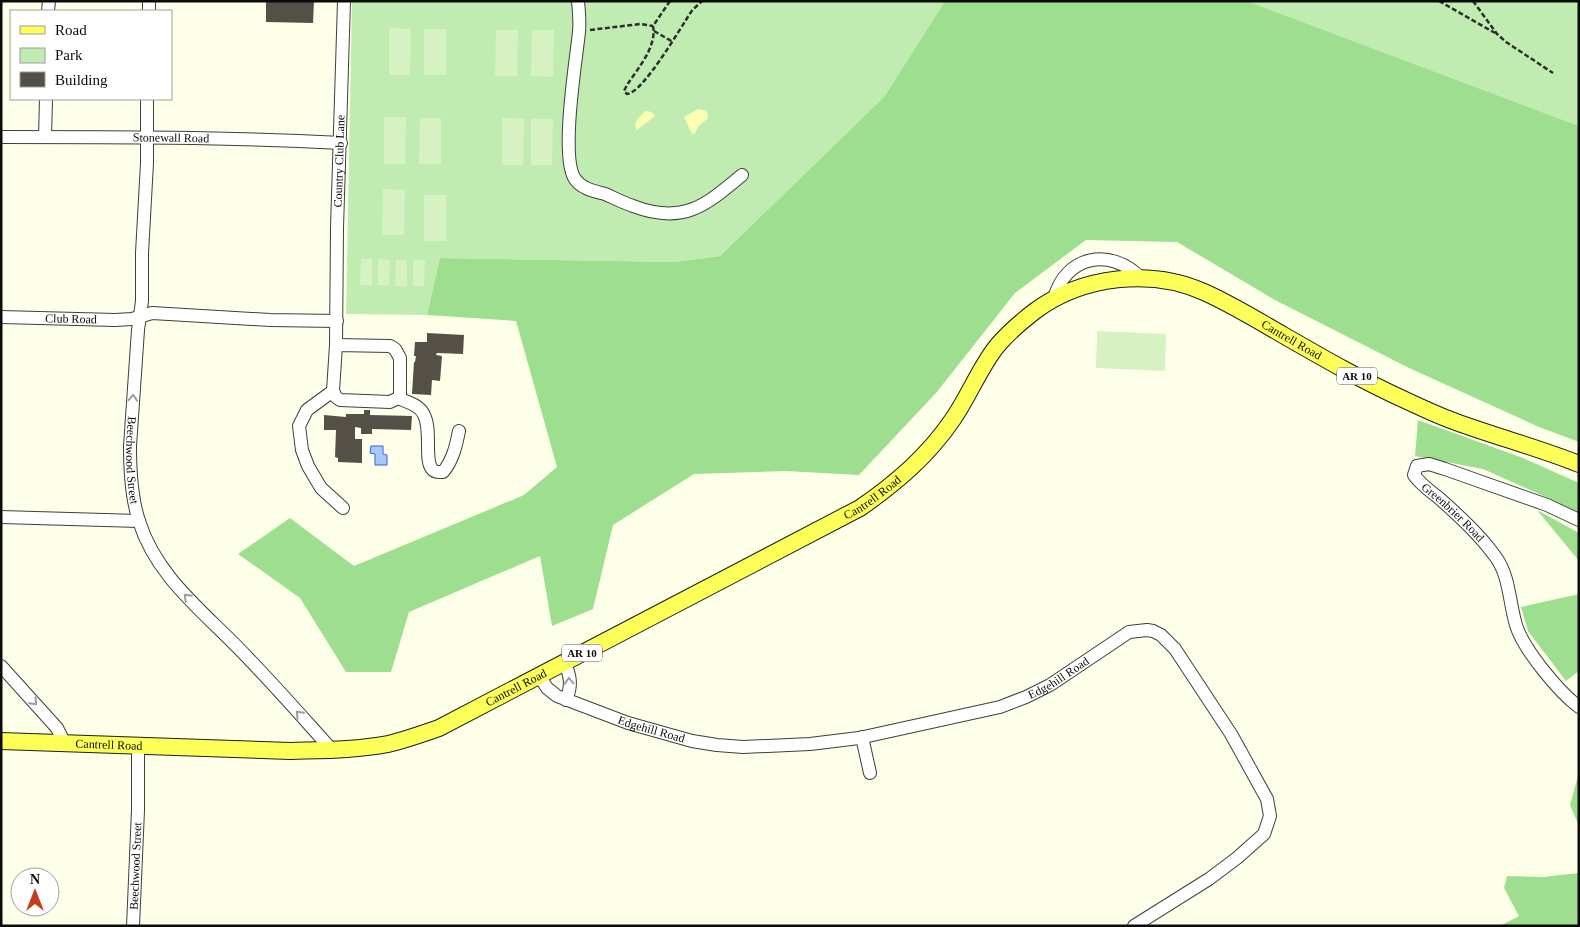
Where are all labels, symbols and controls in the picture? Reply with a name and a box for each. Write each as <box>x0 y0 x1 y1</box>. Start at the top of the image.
legend <box>10 10 172 100</box>
text: Road <box>55 22 87 38</box>
text: Park <box>55 47 83 63</box>
text: Building <box>55 72 108 88</box>
street label: Country Club Lane <box>331 114 347 208</box>
street label: Stonewall Road <box>133 130 209 145</box>
street label: Club Road <box>45 311 97 327</box>
street label: Cantrell Road <box>1259 317 1324 363</box>
road number: AR 10 <box>1337 368 1377 384</box>
one-way arrow <box>127 393 138 401</box>
street label: Beechwood Street <box>123 416 142 506</box>
street label: Cantrell Road <box>841 473 904 522</box>
street label: Greenbrier Road <box>1419 480 1487 545</box>
one-way arrow <box>184 594 193 603</box>
road number: AR 10 <box>562 644 602 661</box>
street label: Edgehill Road <box>1026 654 1092 702</box>
street label: Cantrell Road <box>483 666 549 709</box>
one-way arrow <box>564 676 575 684</box>
one-way arrow <box>28 697 37 706</box>
one-way arrow <box>296 711 305 720</box>
street label: Edgehill Road <box>616 713 686 746</box>
street label: Cantrell Road <box>75 737 143 753</box>
street label: Beechwood Street <box>127 821 144 910</box>
north arrow <box>10 867 60 917</box>
text: N <box>30 872 40 887</box>

